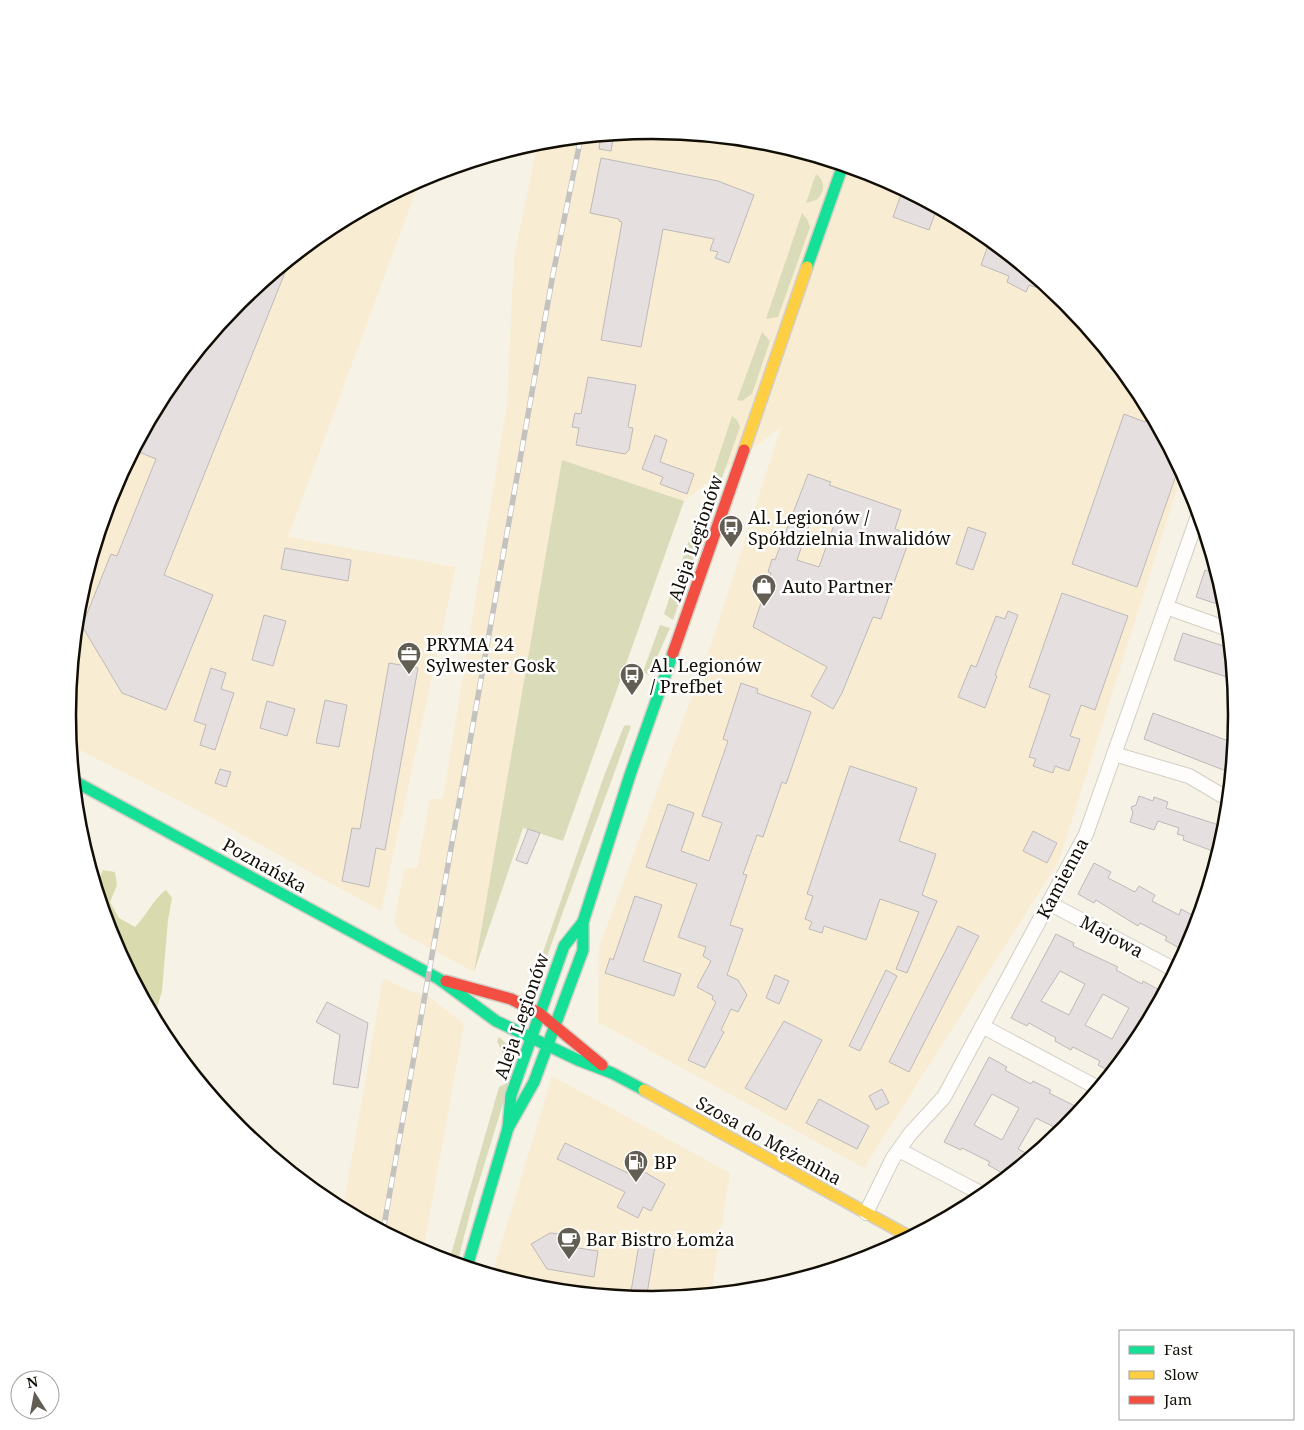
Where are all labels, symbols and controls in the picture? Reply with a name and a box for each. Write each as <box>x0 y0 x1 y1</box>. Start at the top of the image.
street label: Aleja Legionów <box>662 471 728 604</box>
place label: Al. Legionów / Spółdzielnia Inwalidów <box>748 505 951 550</box>
bus stop icon: Al. Legionów / Spółdzielnia Inwalidów <box>718 514 744 548</box>
shop icon: Auto Partner <box>751 573 777 607</box>
place label: Auto Partner <box>782 574 893 598</box>
place label: PRYMA 24 Sylwester Gosk <box>426 632 556 677</box>
office icon: PRYMA 24 Sylwester Gosk <box>396 641 422 675</box>
place label: Al. Legionów / Prefbet <box>650 653 762 698</box>
bus stop icon: Al. Legionów / Prefbet <box>619 662 645 696</box>
street label: Poznańska <box>219 832 311 898</box>
street label: Kamienna <box>1031 833 1093 923</box>
street label: Majowa <box>1076 909 1148 963</box>
street label: Aleja Legionów <box>488 949 554 1082</box>
street label: Szosa do Mężenina <box>692 1090 846 1190</box>
fuel station icon: BP <box>623 1149 649 1183</box>
place label: BP <box>654 1150 677 1174</box>
cafe icon: Bar Bistro Łomża <box>556 1226 582 1260</box>
place label: Bar Bistro Łomża <box>586 1227 735 1251</box>
legend <box>1119 1330 1294 1420</box>
text: Fast <box>1164 1339 1193 1359</box>
text: Slow <box>1164 1364 1198 1384</box>
north arrow <box>10 1370 60 1420</box>
text: N <box>25 1371 40 1392</box>
text: Jam <box>1163 1389 1192 1409</box>

